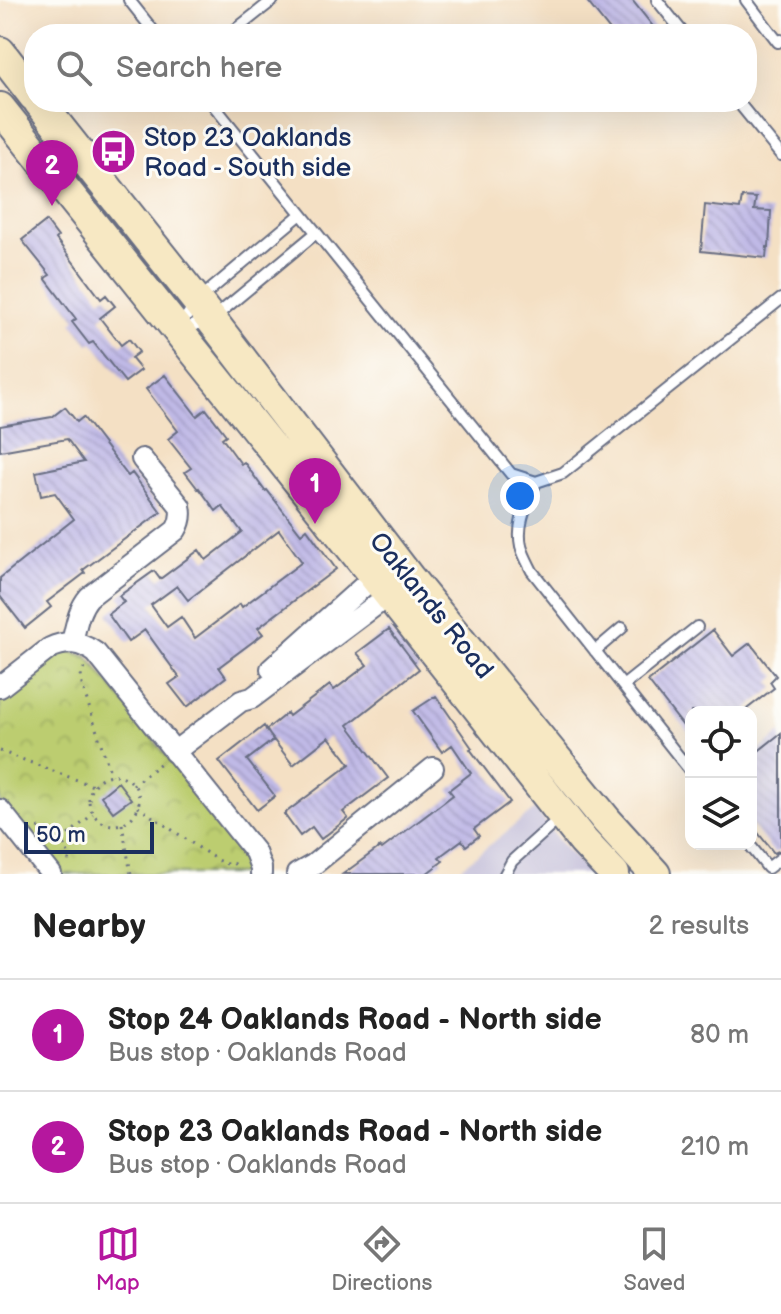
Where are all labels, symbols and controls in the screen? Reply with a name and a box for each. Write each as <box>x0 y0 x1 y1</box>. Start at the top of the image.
search box <box>24 24 757 112</box>
icon: search <box>52 46 96 90</box>
text: Search here <box>116 50 282 86</box>
place label: Stop 23 Oaklands Road - South side <box>144 123 351 184</box>
bus stop icon: Stop 23 Oaklands Road - South side <box>89 128 137 176</box>
pin: 2 <box>26 140 78 206</box>
pin: 1 <box>289 458 341 524</box>
your location <box>500 476 540 516</box>
street label: Oaklands Road <box>362 526 499 685</box>
map controls <box>685 706 757 850</box>
button: locate <box>685 706 757 778</box>
button: layers <box>685 778 757 850</box>
scale bar <box>24 818 154 854</box>
text: 50 m <box>36 822 86 849</box>
text: Nearby <box>32 906 146 947</box>
text: 2 results <box>649 911 749 942</box>
text: Stop 24 Oaklands Road - North side <box>108 1002 602 1038</box>
text: 1 <box>53 1020 63 1051</box>
text: 80 m <box>690 1020 749 1051</box>
text: Bus stop · Oaklands Road <box>108 1038 407 1069</box>
text: Stop 23 Oaklands Road - North side <box>108 1114 602 1150</box>
text: 2 <box>50 1132 66 1163</box>
text: 210 m <box>680 1132 749 1163</box>
text: Bus stop · Oaklands Road <box>108 1150 407 1181</box>
tab: Map <box>96 1222 140 1297</box>
tab: Directions <box>331 1222 432 1297</box>
tab: Saved <box>624 1222 685 1297</box>

